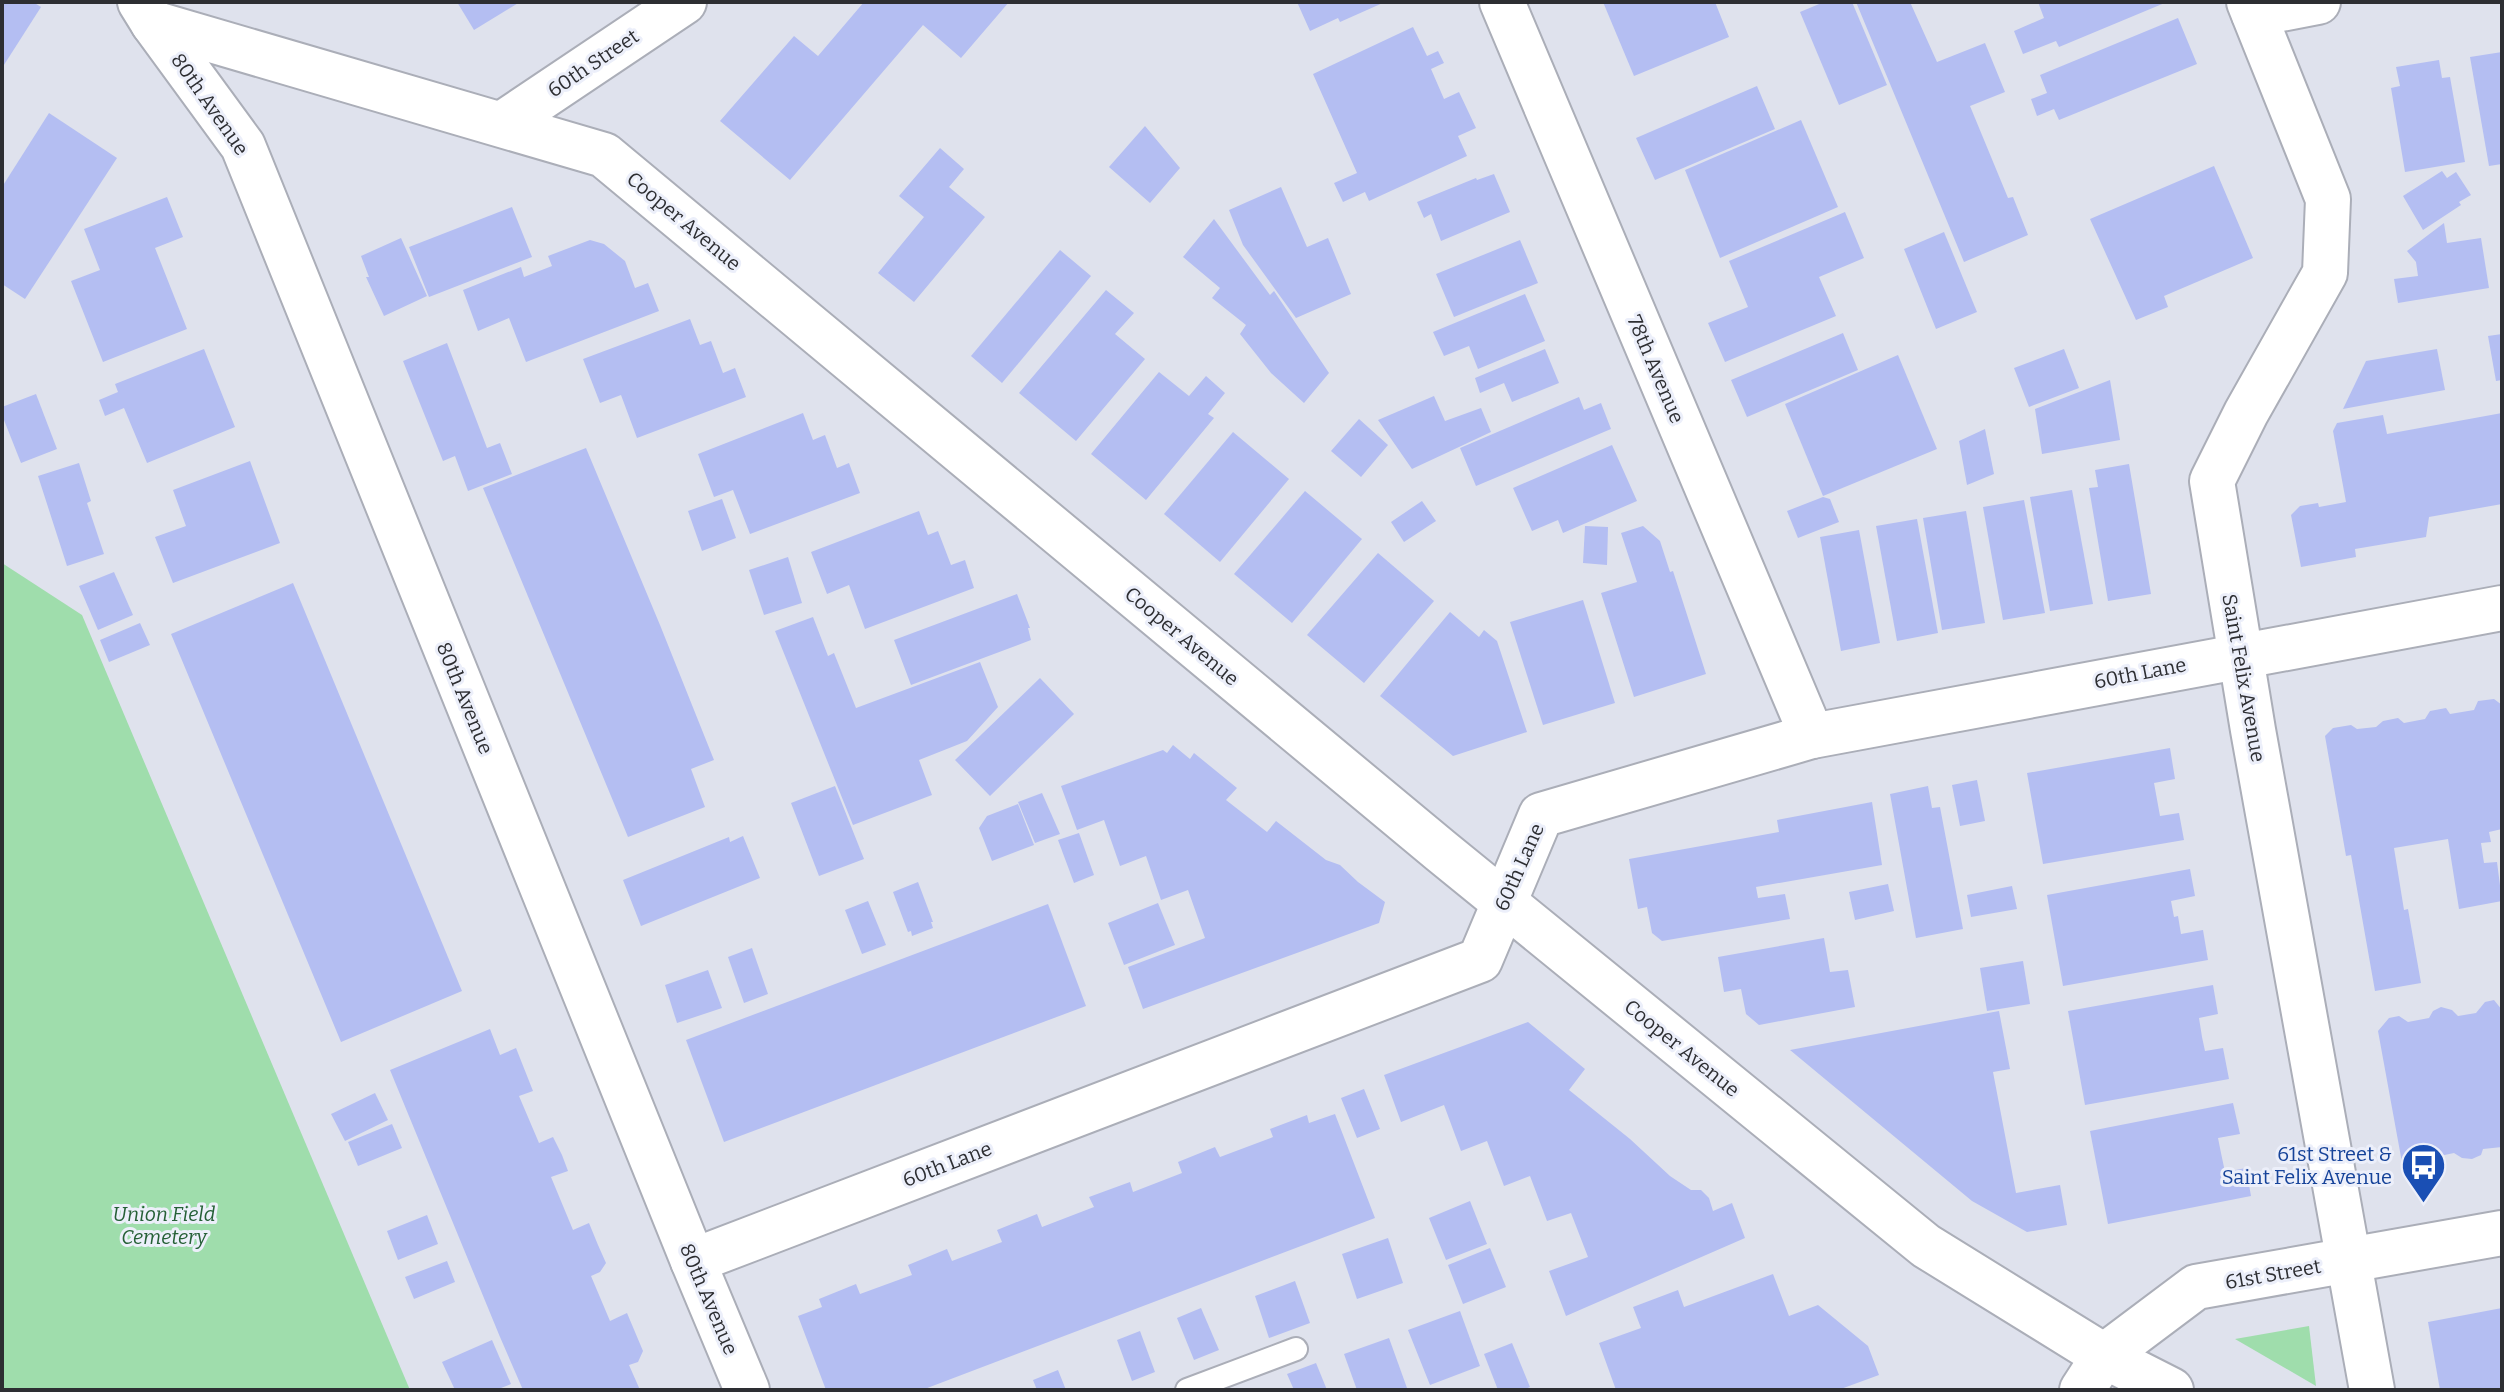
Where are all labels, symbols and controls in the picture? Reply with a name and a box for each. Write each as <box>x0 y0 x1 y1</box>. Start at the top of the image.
street label: 60th Street <box>543 24 643 102</box>
street label: 80th Avenue <box>166 49 254 159</box>
street label: Cooper Avenue <box>622 166 746 276</box>
street label: 78th Avenue <box>1622 311 1690 427</box>
street label: Cooper Avenue <box>1120 581 1244 691</box>
street label: Saint Felix Avenue <box>2217 592 2271 764</box>
street label: 80th Avenue <box>432 639 498 757</box>
street label: 60th Lane <box>2092 652 2188 694</box>
street label: 60th Lane <box>1489 819 1549 915</box>
street label: Cooper Avenue <box>1620 994 1744 1102</box>
street label: 60th Lane <box>899 1136 995 1192</box>
bus stop icon: 61st Street & Saint Felix Avenue <box>2399 1141 2447 1204</box>
place label: 61st Street & Saint Felix Avenue <box>2222 1142 2392 1189</box>
park label: Union Field Cemetery <box>113 1202 216 1249</box>
street label: 80th Avenue <box>675 1240 743 1358</box>
street label: 61st Street <box>2223 1254 2323 1294</box>

